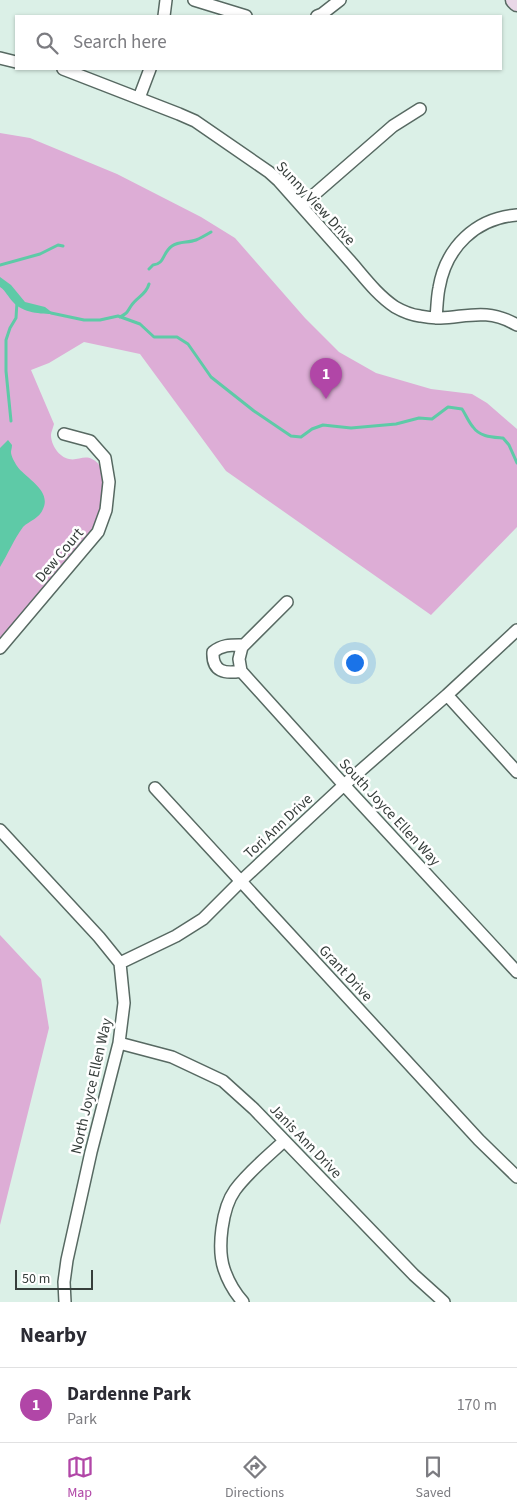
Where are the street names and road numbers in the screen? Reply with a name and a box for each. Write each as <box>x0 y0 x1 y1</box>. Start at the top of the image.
street label: Sunny View Drive <box>271 157 360 250</box>
street label: Dew Court <box>30 523 89 587</box>
street label: South Joyce Ellen Way <box>334 754 445 871</box>
street label: Tori Ann Drive <box>239 789 317 864</box>
street label: Grant Drive <box>314 940 377 1006</box>
street label: North Joyce Ellen Way <box>66 1016 117 1156</box>
street label: Janis Ann Drive <box>265 1100 347 1183</box>

